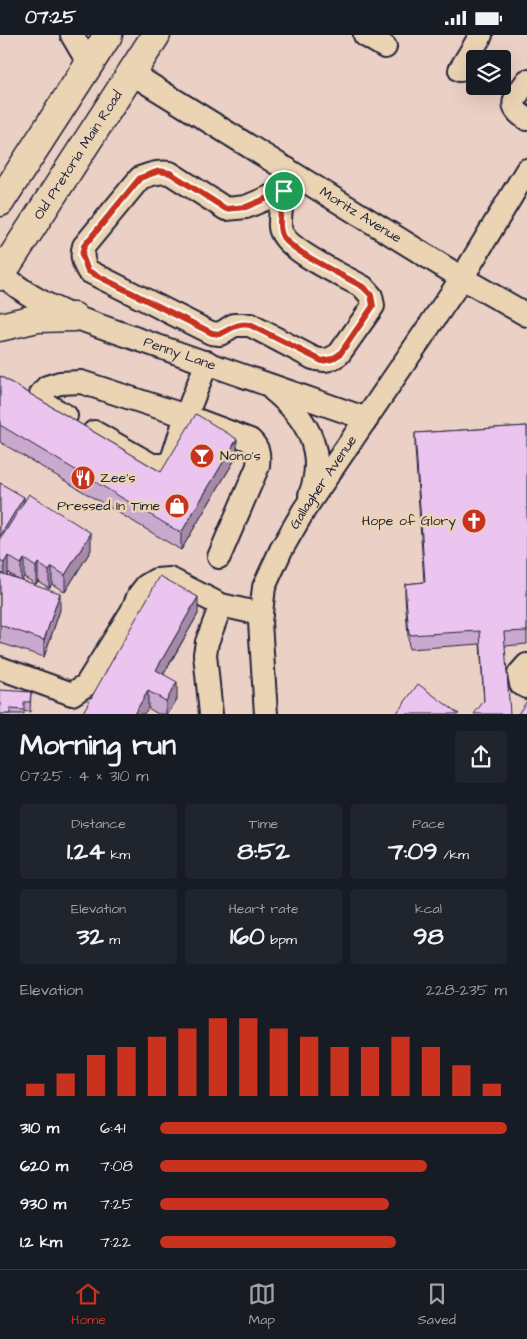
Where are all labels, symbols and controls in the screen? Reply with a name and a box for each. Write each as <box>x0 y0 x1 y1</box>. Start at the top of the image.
text: 07:25 <box>25 4 76 31</box>
map controls <box>466 50 511 95</box>
button: layers <box>466 50 511 95</box>
street label: Old Pretoria Main Road <box>29 87 128 224</box>
pin <box>263 170 305 212</box>
icon: arrive <box>270 177 298 205</box>
street label: Moritz Avenue <box>316 182 406 248</box>
street label: Penny Lane <box>141 332 219 376</box>
street label: Gallagher Avenue <box>285 431 362 533</box>
bar icon: Nono's <box>189 443 215 469</box>
place label: Nono's <box>220 446 261 466</box>
restaurant icon: Zee's <box>70 465 96 491</box>
place label: Zee's <box>100 468 135 488</box>
shop icon: Pressed In Time <box>164 493 190 519</box>
place label: Pressed In Time <box>57 496 160 516</box>
church icon: Hope of Glory <box>461 508 487 534</box>
place label: Hope of Glory <box>362 511 456 531</box>
text: Morning run <box>20 726 176 765</box>
button: share <box>455 731 507 783</box>
text: 07:25 · 4 × 310 m <box>20 765 149 787</box>
text: Distance <box>71 814 126 834</box>
text: Time <box>249 814 278 834</box>
text: Pace <box>412 814 445 834</box>
text: 1.24 <box>67 834 105 869</box>
text: 8:52 <box>237 834 290 869</box>
text: 7:09 <box>388 834 438 869</box>
text: km <box>105 845 130 865</box>
text: /km <box>438 845 469 865</box>
text: Elevation <box>71 899 126 919</box>
text: Heart rate <box>228 899 299 919</box>
text: kcal <box>415 899 442 919</box>
text: 32 <box>77 919 104 954</box>
text: 160 <box>230 919 265 954</box>
text: 98 <box>413 919 444 954</box>
text: m <box>104 930 120 950</box>
text: bpm <box>265 930 297 950</box>
text: Elevation <box>20 979 83 1001</box>
text: 228–235 m <box>426 979 507 1001</box>
text: 310 m <box>20 1117 59 1139</box>
text: 6:41 <box>100 1117 126 1139</box>
text: 620 m <box>20 1155 68 1177</box>
text: 7:08 <box>100 1155 133 1177</box>
text: 930 m <box>20 1193 66 1215</box>
text: 7:25 <box>100 1193 133 1215</box>
text: 1.2 km <box>20 1231 62 1253</box>
text: 7:22 <box>100 1231 131 1253</box>
tab: Home <box>71 1280 106 1330</box>
tab: Map <box>248 1280 276 1330</box>
tab: Saved <box>418 1280 456 1330</box>

